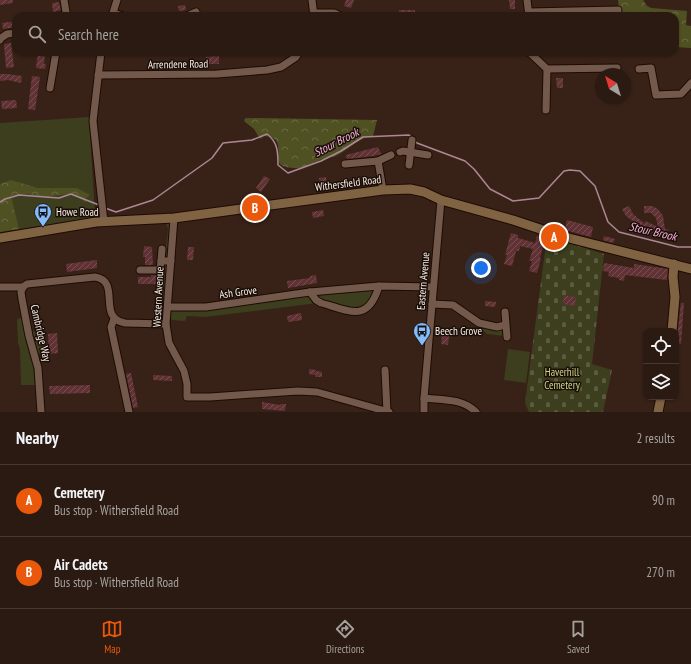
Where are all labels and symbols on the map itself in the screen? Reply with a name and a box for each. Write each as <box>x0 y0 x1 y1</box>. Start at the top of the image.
street label: Arrendene Road <box>148 56 209 72</box>
north arrow <box>595 68 631 104</box>
water label: Stour Brook <box>311 124 362 160</box>
street label: Withersfield Road <box>314 172 382 194</box>
pin: B <box>242 193 268 223</box>
bus stop icon: Howe Road <box>33 202 53 227</box>
place label: Howe Road <box>56 205 99 219</box>
water label: Stour Brook <box>628 218 680 244</box>
pin: A <box>541 222 567 252</box>
street label: Eastern Avenue <box>413 251 433 311</box>
your location <box>471 258 491 278</box>
street label: Western Avenue <box>149 266 167 328</box>
street label: Ash Grove <box>218 283 258 301</box>
street label: Cambridge Way <box>28 303 55 364</box>
bus stop icon: Beech Grove <box>412 321 432 346</box>
place label: Beech Grove <box>435 324 483 338</box>
park label: Haverhill Cemetery <box>544 365 581 392</box>

